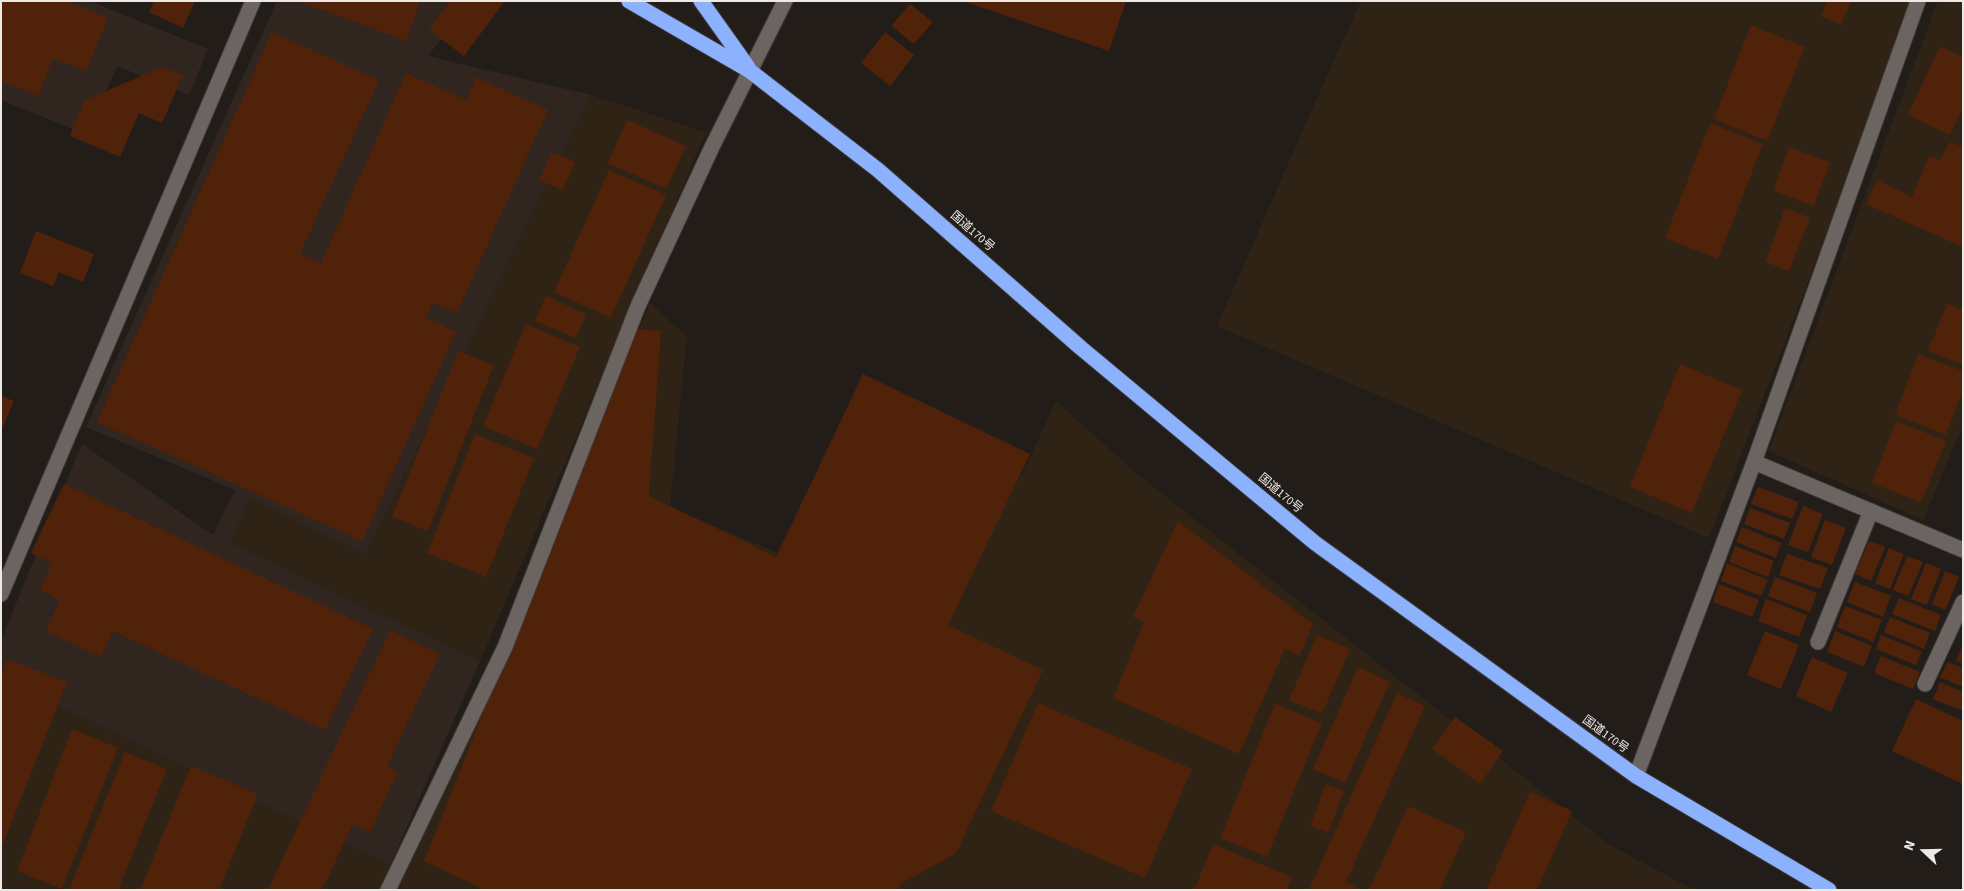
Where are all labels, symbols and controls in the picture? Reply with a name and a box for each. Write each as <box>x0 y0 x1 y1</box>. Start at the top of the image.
street label: 国道170号 <box>947 209 997 255</box>
street label: 国道170号 <box>1255 471 1305 517</box>
street label: 国道170号 <box>1579 713 1631 757</box>
north arrow <box>1899 826 1949 876</box>
text: N <box>1899 838 1921 854</box>

